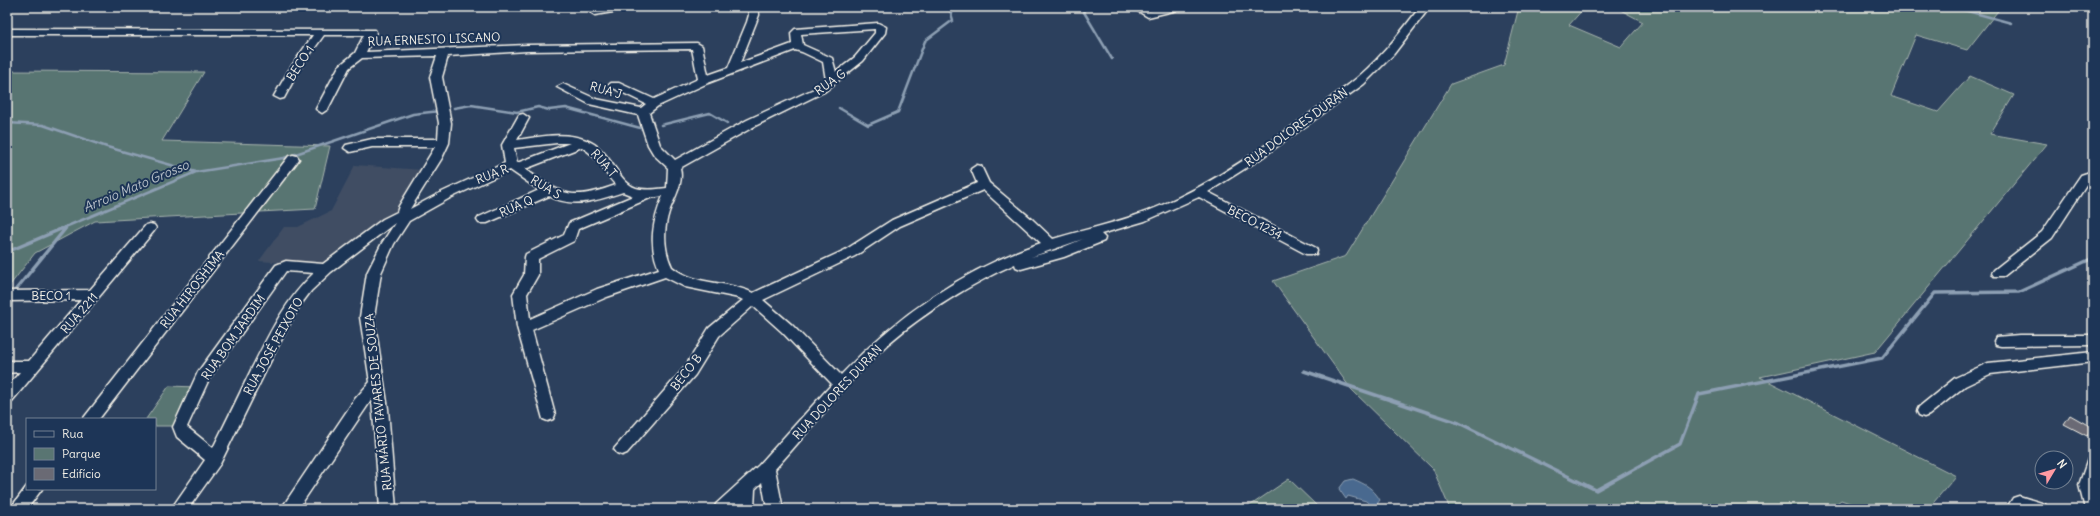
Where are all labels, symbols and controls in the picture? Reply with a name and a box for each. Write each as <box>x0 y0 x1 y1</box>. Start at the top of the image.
street label: RUA ERNESTO LISCANO <box>367 29 501 49</box>
street label: BECO 1 <box>283 42 317 84</box>
street label: RUA G <box>811 66 849 98</box>
street label: RUA J <box>588 78 624 102</box>
street label: RUA DOLORES DURAN <box>1241 84 1351 170</box>
street label: RUA T <box>588 146 620 180</box>
water label: Arroio Mato Grosso <box>81 156 192 216</box>
street label: RUA R <box>473 161 511 187</box>
street label: RUA S <box>528 172 564 202</box>
street label: RUA Q <box>497 192 535 220</box>
street label: BECO 1234 <box>1225 202 1285 242</box>
street label: RUA HIROSHIMA <box>157 247 227 331</box>
street label: BECO 1 <box>31 288 71 303</box>
street label: RUA 2211 <box>57 290 101 336</box>
street label: RUA BOM JARDIM <box>198 291 268 383</box>
street label: RUA JOSÉ PEIXOTO <box>240 295 306 397</box>
street label: RUA MÁRIO TAVARES DE SOUZA <box>361 312 395 491</box>
street label: RUA DOLORES DURAN <box>789 342 885 442</box>
street label: BECO B <box>667 351 705 393</box>
legend <box>26 418 156 490</box>
text: Rua <box>62 426 84 441</box>
text: Parque <box>62 446 101 461</box>
north arrow <box>2034 450 2074 490</box>
text: N <box>2054 457 2070 471</box>
text: Edifício <box>62 466 101 481</box>

